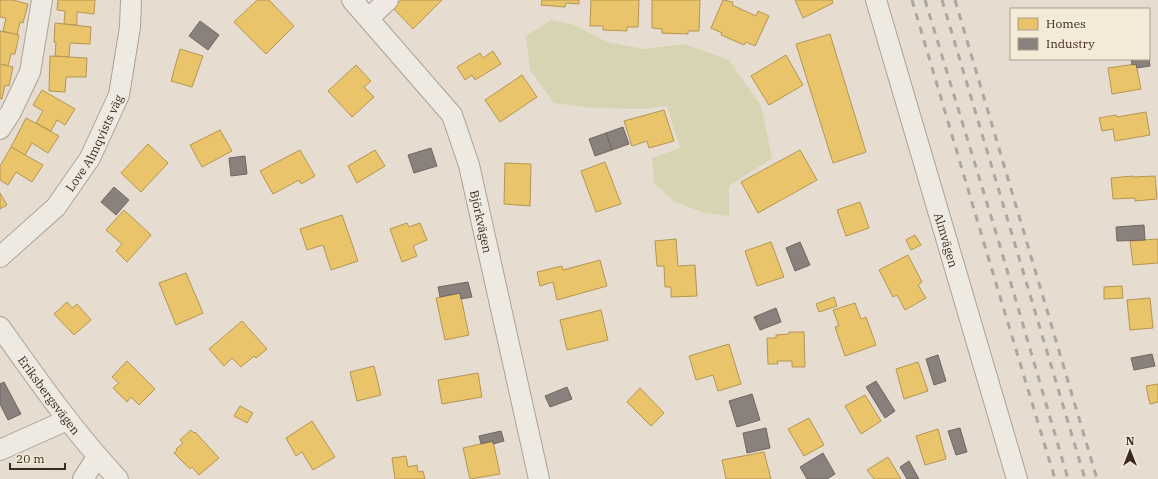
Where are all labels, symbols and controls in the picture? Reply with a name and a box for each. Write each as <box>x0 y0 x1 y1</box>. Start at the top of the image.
legend <box>1010 8 1150 60</box>
text: Homes <box>1046 16 1086 31</box>
text: Industry <box>1046 36 1095 51</box>
street label: Love Almqvists väg <box>62 92 126 194</box>
street label: Björkvägen <box>467 188 496 255</box>
street label: Almvägen <box>931 211 962 269</box>
street label: Eriksbergsvägen <box>15 353 84 437</box>
north arrow <box>1110 431 1150 471</box>
text: N <box>1126 434 1135 448</box>
scale bar <box>10 445 65 471</box>
text: 20 m <box>16 451 45 466</box>

